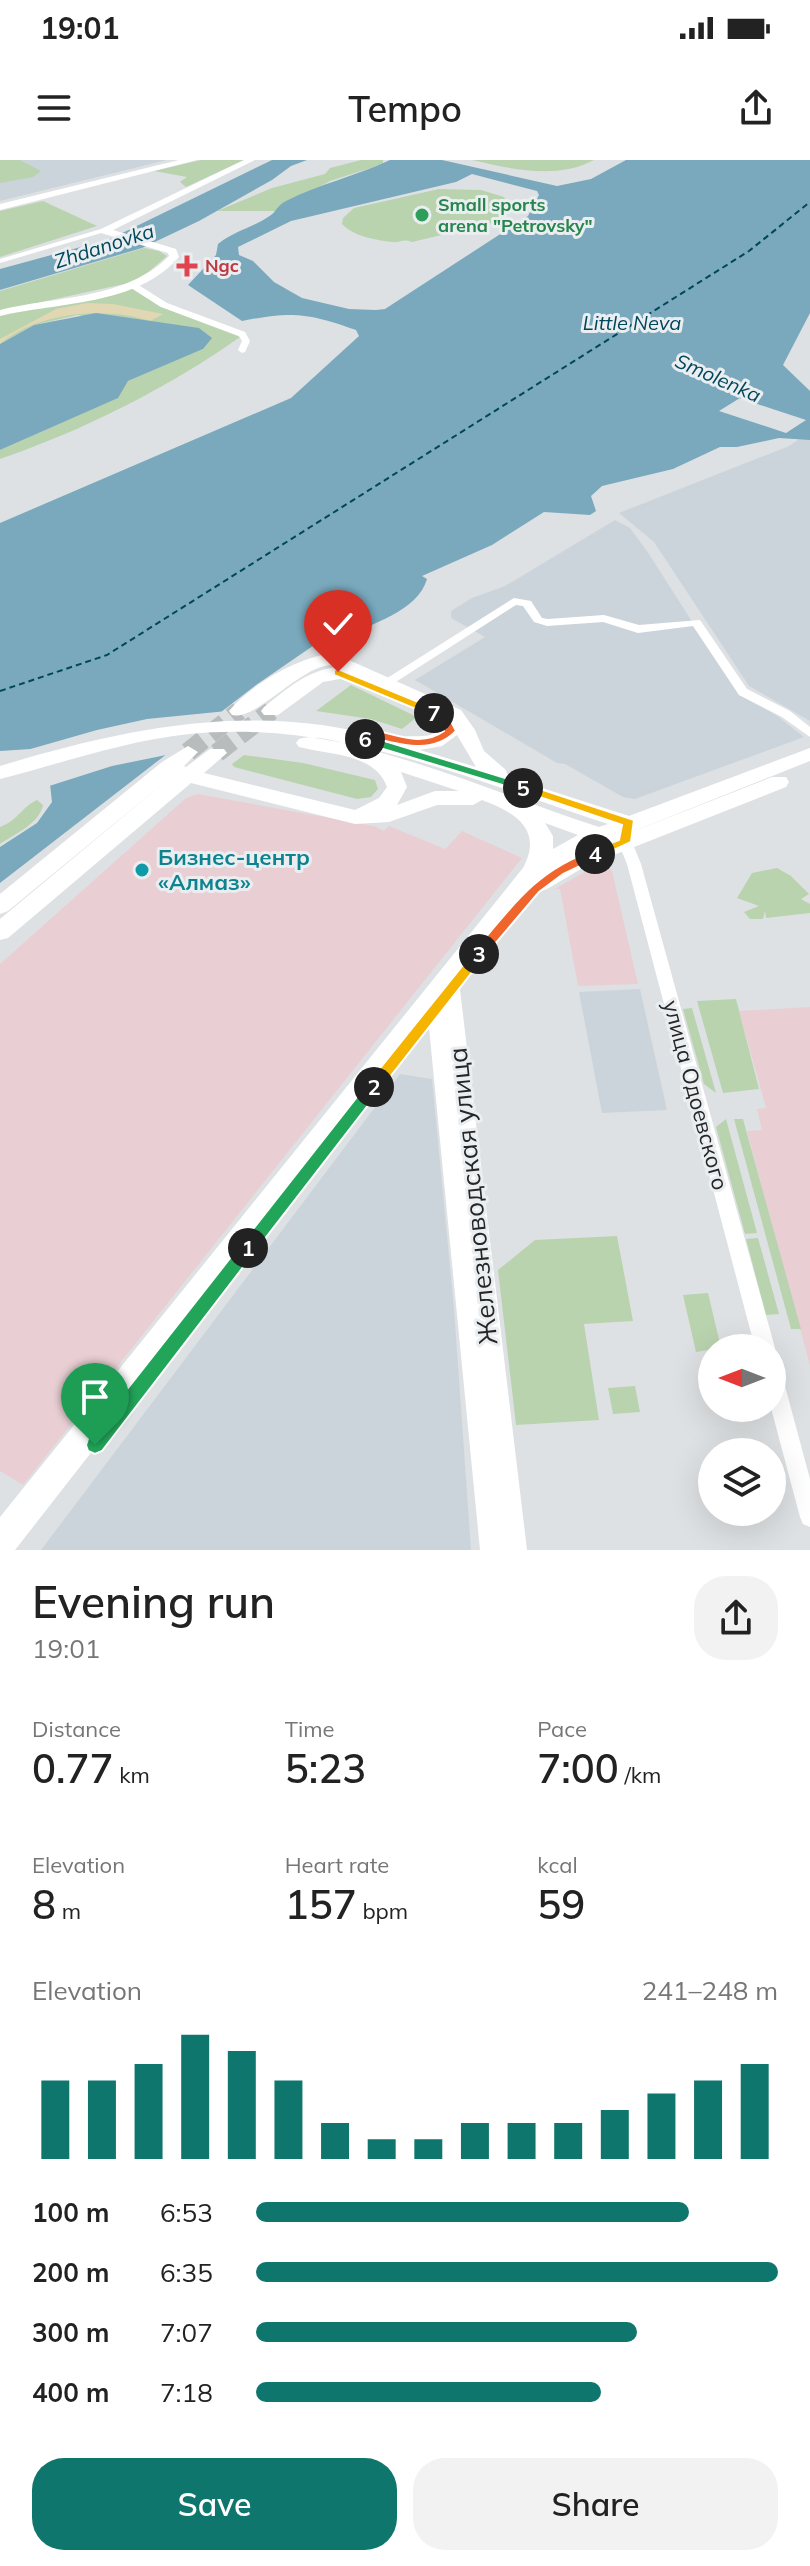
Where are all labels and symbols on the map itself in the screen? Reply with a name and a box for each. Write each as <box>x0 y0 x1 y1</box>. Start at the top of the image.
place label: Small sports arena "Petrovsky" <box>438 193 593 237</box>
marker: Small sports arena "Petrovsky" <box>413 206 431 224</box>
water label: Zhdanovka <box>51 218 157 273</box>
place label: Ngc <box>205 254 239 277</box>
marker: Ngc <box>176 255 198 277</box>
water label: Little Neva <box>583 310 681 335</box>
water label: Smolenka <box>672 348 765 407</box>
pin <box>304 590 372 672</box>
pin: 7 <box>414 693 454 733</box>
pin: 6 <box>345 719 385 759</box>
pin: 5 <box>503 768 543 808</box>
pin: 4 <box>575 834 615 874</box>
place label: Бизнес-центр «Алмаз» <box>158 843 310 896</box>
marker: Бизнес-центр «Алмаз» <box>133 861 151 879</box>
pin: 3 <box>459 934 499 974</box>
street label: улица Одоевского <box>657 997 735 1193</box>
street label: Железноводская улица <box>440 1046 505 1346</box>
pin: 2 <box>354 1067 394 1107</box>
pin: 1 <box>228 1228 268 1268</box>
north arrow <box>698 1334 786 1422</box>
pin <box>61 1363 129 1445</box>

